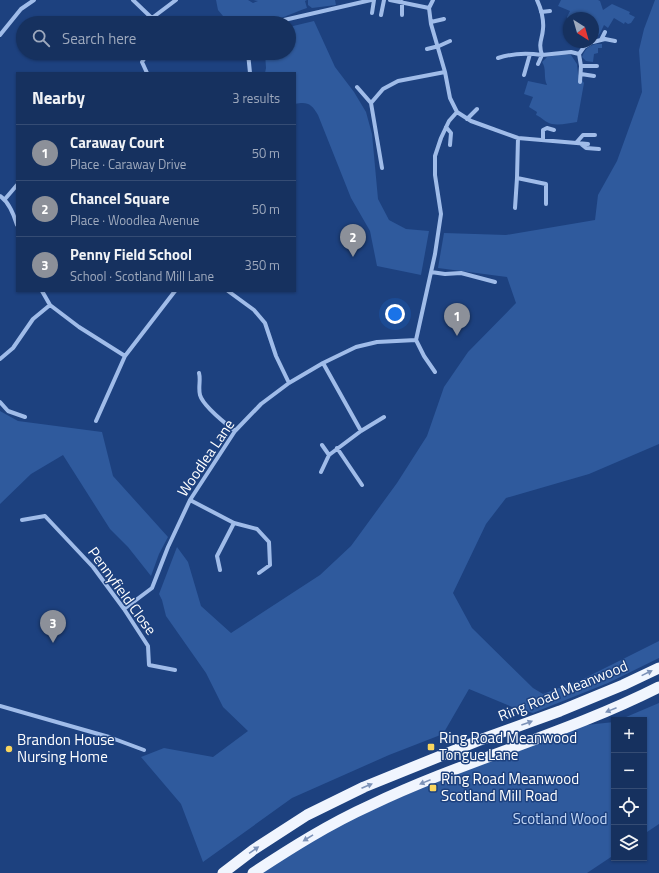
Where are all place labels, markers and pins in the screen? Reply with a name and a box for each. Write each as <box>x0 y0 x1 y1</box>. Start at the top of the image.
pin: 2 <box>340 224 366 257</box>
pin: 1 <box>444 303 470 336</box>
pin: 3 <box>40 610 66 643</box>
place label: Ring Road Meanwood Tongue Lane <box>439 726 577 766</box>
place label: Brandon House Nursing Home <box>17 728 115 768</box>
marker: Ring Road Meanwood Tongue Lane <box>426 742 436 752</box>
marker: Brandon House Nursing Home <box>4 744 14 754</box>
place label: Ring Road Meanwood Scotland Mill Road <box>441 767 579 807</box>
marker: Ring Road Meanwood Scotland Mill Road <box>428 783 438 793</box>

